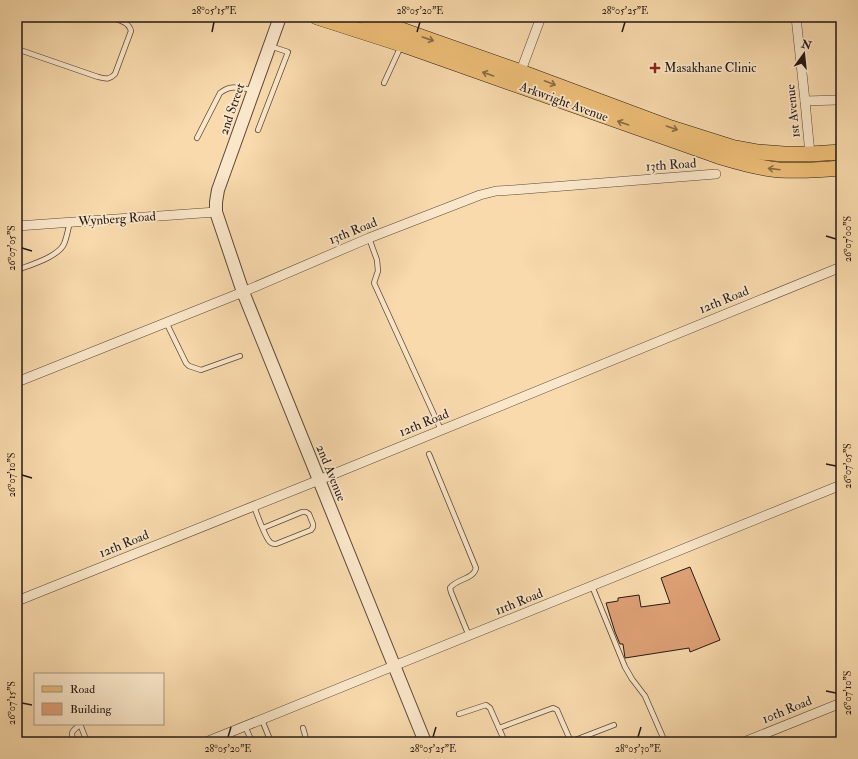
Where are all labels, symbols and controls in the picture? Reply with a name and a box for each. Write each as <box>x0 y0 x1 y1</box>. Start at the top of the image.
text: 28°05'15"E <box>192 5 236 17</box>
text: 28°05'20"E <box>396 5 444 17</box>
text: 28°05'25"E <box>602 5 648 17</box>
north arrow <box>784 34 824 74</box>
one-way arrow <box>422 36 434 44</box>
text: N <box>799 37 814 53</box>
place label: Masakhane Clinic <box>664 60 757 76</box>
marker: Masakhane Clinic <box>649 62 661 74</box>
one-way arrow <box>482 70 494 78</box>
street label: Arkwright Avenue <box>517 78 611 126</box>
one-way arrow <box>544 79 556 87</box>
street label: 2nd Street <box>216 81 248 137</box>
street label: 1st Avenue <box>782 83 804 139</box>
one-way arrow <box>617 119 630 126</box>
one-way arrow <box>666 125 678 133</box>
street label: 13th Road <box>645 155 697 175</box>
one-way arrow <box>768 165 781 173</box>
street label: Wynberg Road <box>77 208 157 231</box>
street label: 13th Road <box>327 214 380 248</box>
text: 26°07'00"S <box>842 216 854 262</box>
text: 26°07'05"S <box>6 225 18 271</box>
street label: 12th Road <box>697 283 752 317</box>
street label: 12th Road <box>397 406 452 440</box>
street label: 2nd Avenue <box>312 442 350 504</box>
text: 26°07'05"S <box>842 443 854 489</box>
text: 26°07'10"S <box>6 453 18 497</box>
street label: 12th Road <box>97 527 152 561</box>
street label: 11th Road <box>493 585 546 619</box>
text: 26°07'10"S <box>842 671 854 715</box>
legend <box>34 673 164 725</box>
text: 26°07'15"S <box>6 681 18 725</box>
text: Road <box>70 682 95 697</box>
street label: 10th Road <box>760 693 815 727</box>
text: Building <box>70 702 113 717</box>
text: 28°05'20"E <box>204 743 252 755</box>
text: 28°05'25"E <box>410 743 456 755</box>
text: 28°05'30"E <box>615 743 661 755</box>

